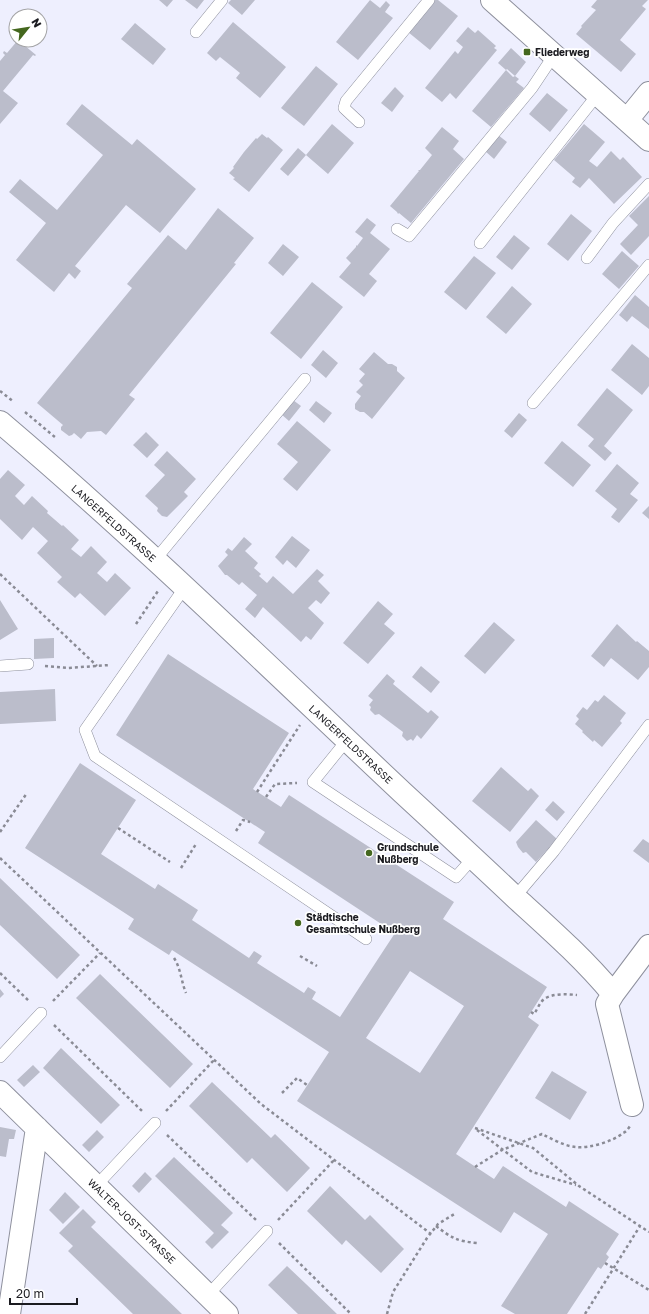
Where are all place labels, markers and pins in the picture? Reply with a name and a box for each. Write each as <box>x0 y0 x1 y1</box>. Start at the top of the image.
place label: Fliederweg <box>535 46 589 58</box>
marker: Fliederweg <box>522 47 532 57</box>
place label: Grundschule Nußberg <box>377 841 439 865</box>
marker: Grundschule Nußberg <box>364 848 374 858</box>
place label: Städtische Gesamtschule Nußberg <box>306 911 420 935</box>
marker: Städtische Gesamtschule Nußberg <box>293 918 303 928</box>

